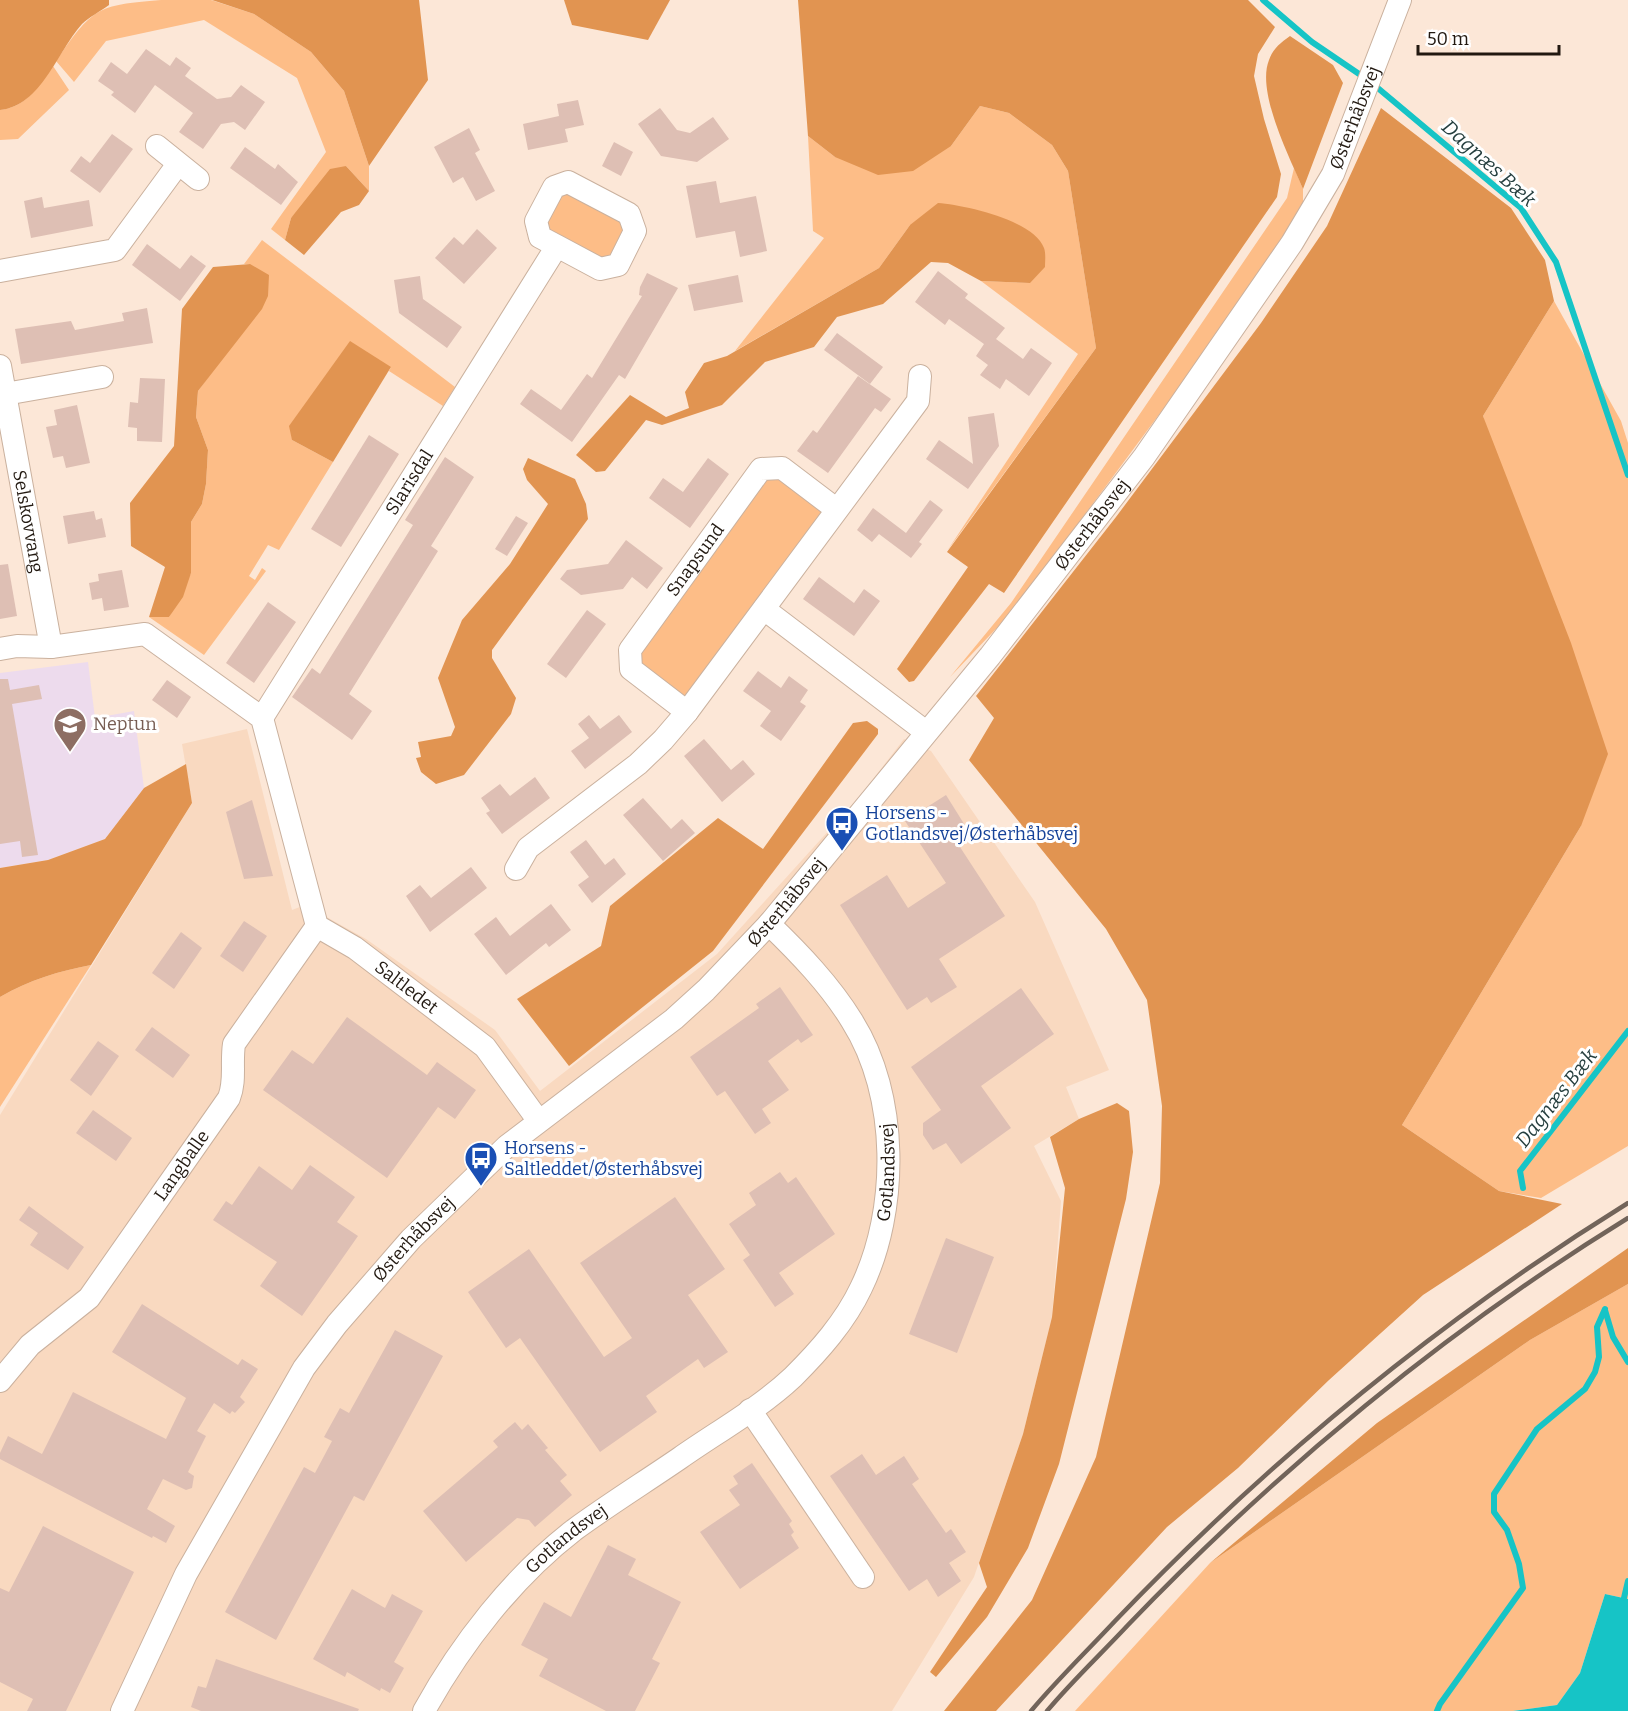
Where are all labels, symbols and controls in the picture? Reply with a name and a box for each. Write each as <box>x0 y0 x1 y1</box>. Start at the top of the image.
scale bar <box>1418 18 1559 56</box>
text: 50 m <box>1427 28 1469 50</box>
street label: Østerhåbsvej <box>1325 63 1385 173</box>
water label: Dagnæs Bæk <box>1437 115 1541 212</box>
street label: Slarisdal <box>381 446 438 519</box>
street label: Selskovvang <box>8 468 48 575</box>
street label: Østerhåbsvej <box>1050 474 1134 574</box>
street label: Snapsund <box>662 519 729 600</box>
school or university icon: Neptun <box>52 706 88 753</box>
place label: Neptun <box>93 713 157 735</box>
place label: Horsens - Gotlandsvej/Østerhåbsvej <box>865 802 1078 845</box>
bus stop icon: Horsens - Gotlandsvej/Østerhåbsvej <box>824 805 860 852</box>
street label: Østerhåbsvej <box>743 853 830 951</box>
street label: Saltledet <box>370 956 443 1019</box>
water label: Dagnæs Bæk <box>1510 1044 1602 1152</box>
street label: Gotlandsvej <box>872 1122 899 1223</box>
street label: Langballe <box>149 1126 214 1205</box>
place label: Horsens - Saltleddet/Østerhåbsvej <box>504 1137 703 1180</box>
bus stop icon: Horsens - Saltleddet/Østerhåbsvej <box>463 1140 499 1187</box>
street label: Østerhåbsvej <box>368 1192 459 1286</box>
street label: Gotlandsvej <box>521 1499 611 1578</box>

